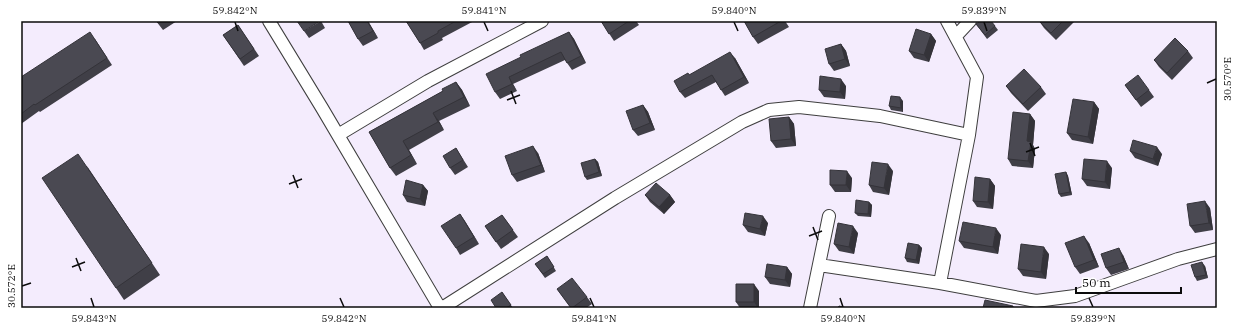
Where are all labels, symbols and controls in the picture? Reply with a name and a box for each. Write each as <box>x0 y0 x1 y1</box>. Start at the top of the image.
text: 59.842°N <box>212 4 258 17</box>
text: 59.841°N <box>461 4 507 17</box>
text: 59.840°N <box>711 4 757 17</box>
text: 59.839°N <box>961 4 1007 17</box>
text: 30.570°E <box>1221 57 1234 101</box>
text: 30.572°E <box>5 264 18 308</box>
scale bar <box>1076 269 1181 295</box>
text: 50 m <box>1082 275 1111 290</box>
text: 59.843°N <box>71 312 117 325</box>
text: 59.842°N <box>321 312 367 325</box>
text: 59.841°N <box>571 312 617 325</box>
text: 59.840°N <box>820 312 866 325</box>
text: 59.839°N <box>1070 312 1116 325</box>

